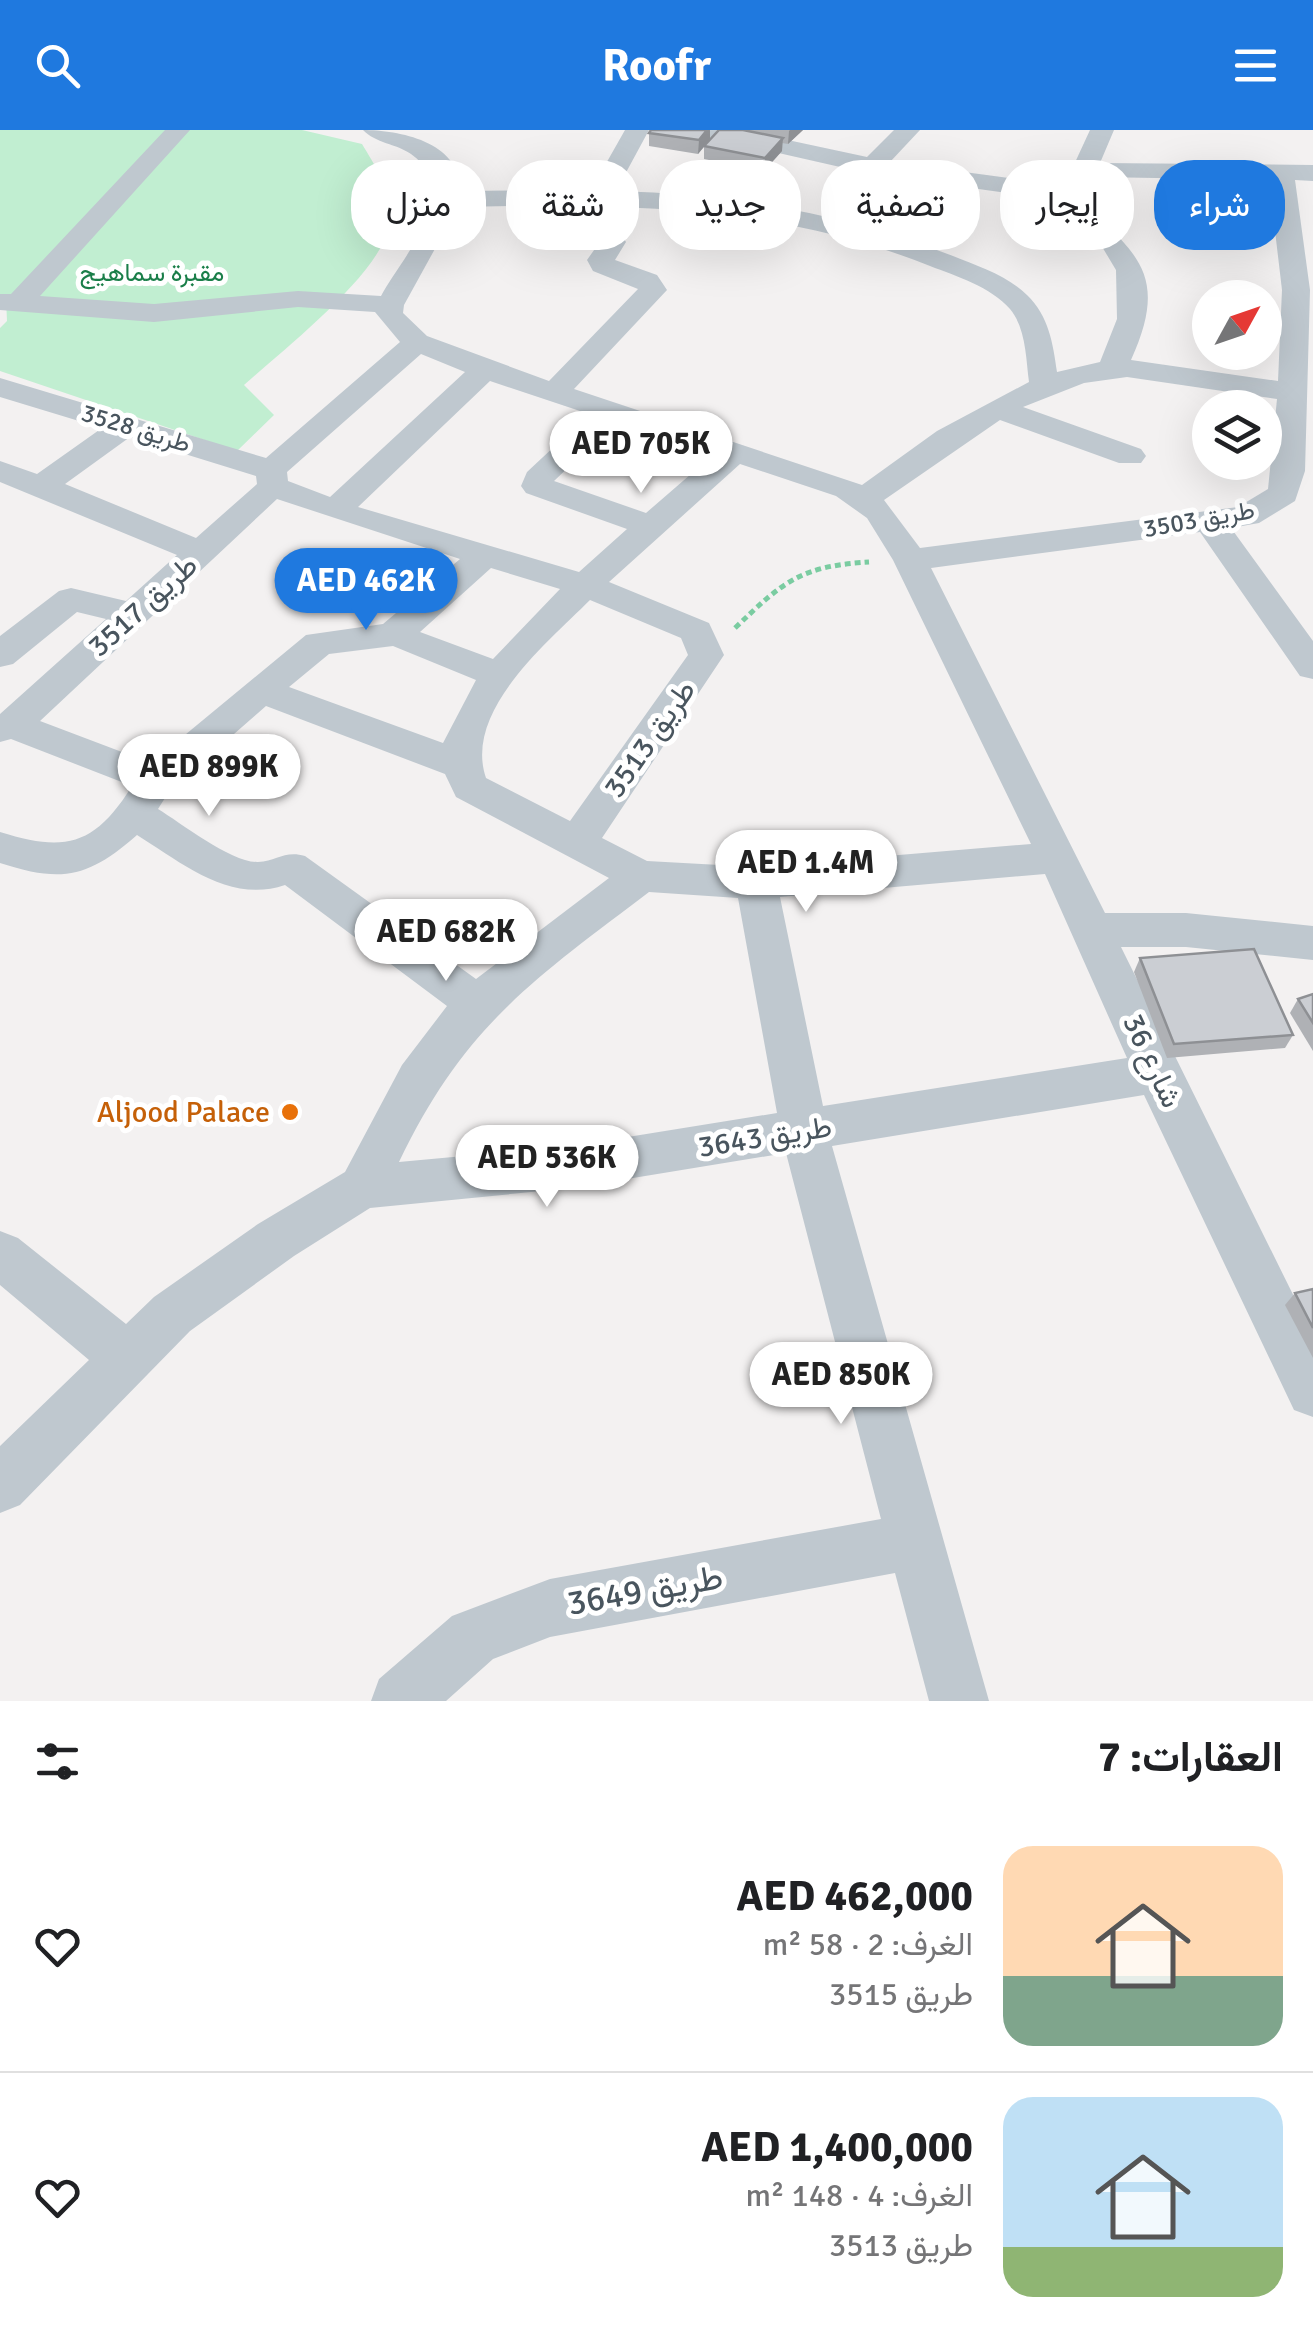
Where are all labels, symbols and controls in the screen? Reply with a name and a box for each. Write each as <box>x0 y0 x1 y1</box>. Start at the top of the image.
icon: search <box>30 38 85 93</box>
text: Roofr <box>602 38 711 93</box>
icon: menu <box>1228 38 1283 93</box>
chip: منزل <box>351 160 486 250</box>
chip: شقة <box>506 160 639 250</box>
chip: جديد <box>659 160 801 250</box>
chip: تصفية <box>821 160 980 250</box>
chip: إيجار <box>1000 160 1134 250</box>
chip: شراء <box>1154 160 1285 250</box>
park label: مقبرة سماهيج <box>80 257 224 290</box>
north arrow <box>1192 280 1282 370</box>
map controls <box>1192 280 1282 480</box>
button: layers <box>1192 390 1282 480</box>
street label: طريق 3528 <box>78 397 194 459</box>
pin: AED 705K <box>538 411 744 496</box>
text: AED 705K <box>572 424 710 463</box>
street label: طريق 3503 <box>1141 494 1257 544</box>
street label: طريق 3517 <box>80 547 206 665</box>
pin: AED 462K <box>263 548 469 633</box>
text: AED 462K <box>297 561 435 600</box>
street label: طريق 3513 <box>596 673 704 805</box>
pin: AED 899K <box>106 734 312 819</box>
text: AED 899K <box>140 747 278 786</box>
pin: AED 1.4M <box>703 830 909 915</box>
text: AED 1.4M <box>737 843 875 882</box>
pin: AED 682K <box>343 899 549 984</box>
text: AED 682K <box>377 912 515 951</box>
street label: شارع 36 <box>1113 1008 1190 1114</box>
place label: Aljood Palace <box>97 1094 270 1131</box>
marker: Aljood Palace <box>279 1101 301 1123</box>
street label: طريق 3643 <box>695 1108 835 1166</box>
pin: AED 536K <box>444 1125 650 1210</box>
text: AED 536K <box>478 1138 616 1177</box>
pin: AED 850K <box>738 1342 944 1427</box>
text: AED 850K <box>772 1355 910 1394</box>
street label: طريق 3649 <box>564 1555 726 1625</box>
text: العقارات: 7 <box>1098 1732 1283 1783</box>
icon: filters <box>30 1734 85 1789</box>
text: AED 462,000 <box>736 1871 973 1922</box>
icon: home <box>1083 1886 1203 2006</box>
icon: heart <box>30 1919 85 1974</box>
text: الغرف: 2 · 58 m² <box>763 1925 973 1964</box>
text: طريق 3515 <box>829 1975 973 2014</box>
text: AED 1,400,000 <box>701 2122 973 2173</box>
icon: home <box>1083 2137 1203 2257</box>
icon: heart <box>30 2170 85 2225</box>
text: الغرف: 4 · 148 m² <box>746 2176 973 2215</box>
text: طريق 3513 <box>829 2226 973 2265</box>

